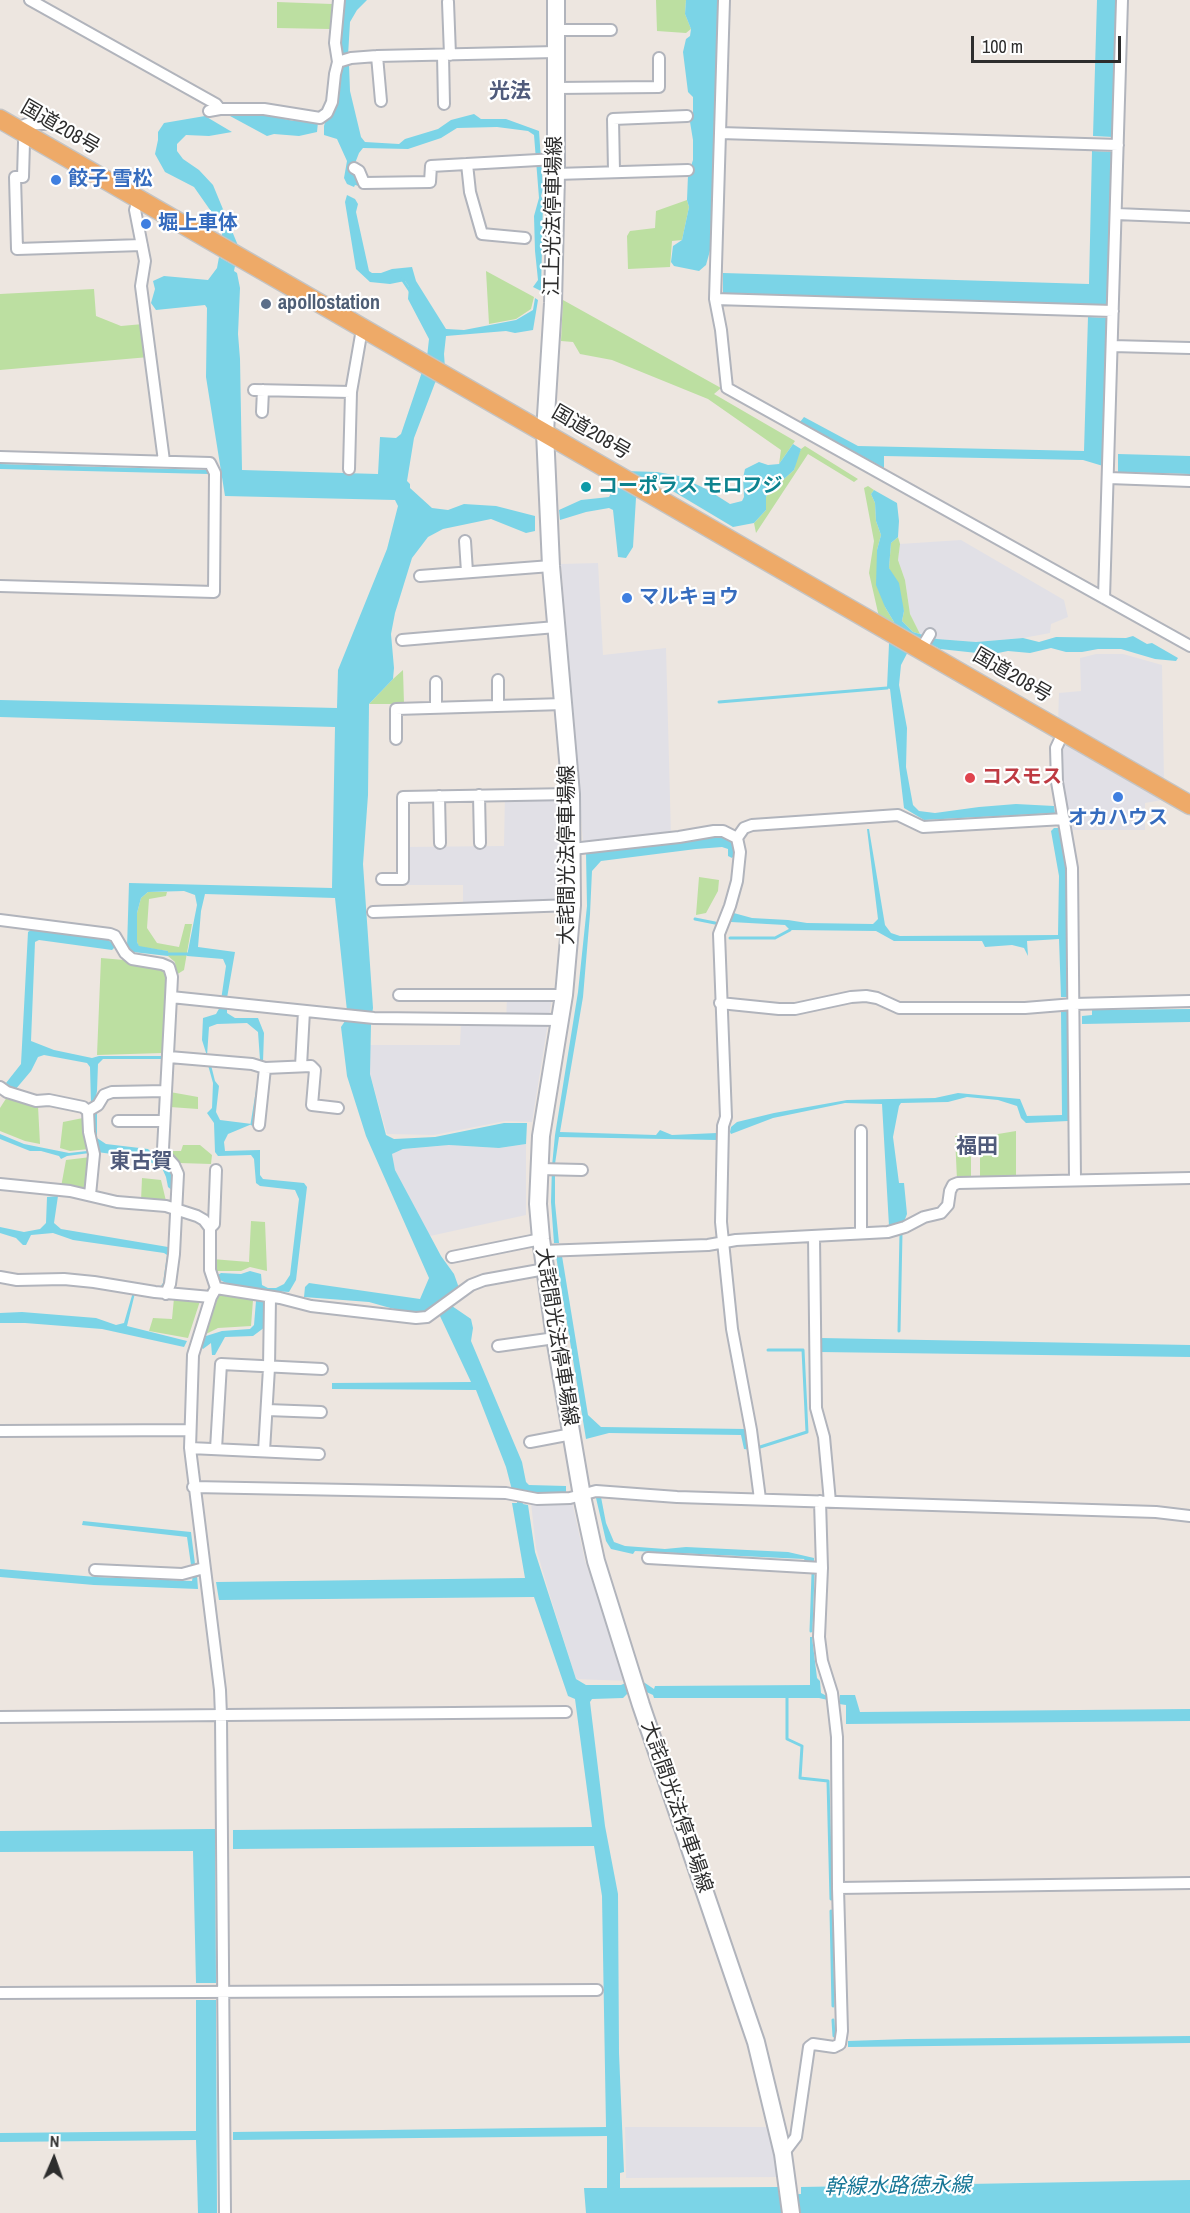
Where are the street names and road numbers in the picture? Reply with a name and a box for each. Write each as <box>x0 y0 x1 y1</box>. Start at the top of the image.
street label: 国道208号 <box>16 96 104 160</box>
street label: 江上光法停車場線 <box>541 136 567 296</box>
street label: 国道208号 <box>547 401 635 465</box>
street label: 国道208号 <box>968 644 1056 708</box>
street label: 大詫間光法停車場線 <box>556 765 580 945</box>
street label: 大詫間光法停車場線 <box>530 1246 582 1428</box>
street label: 大詫間光法停車場線 <box>635 1718 717 1896</box>

